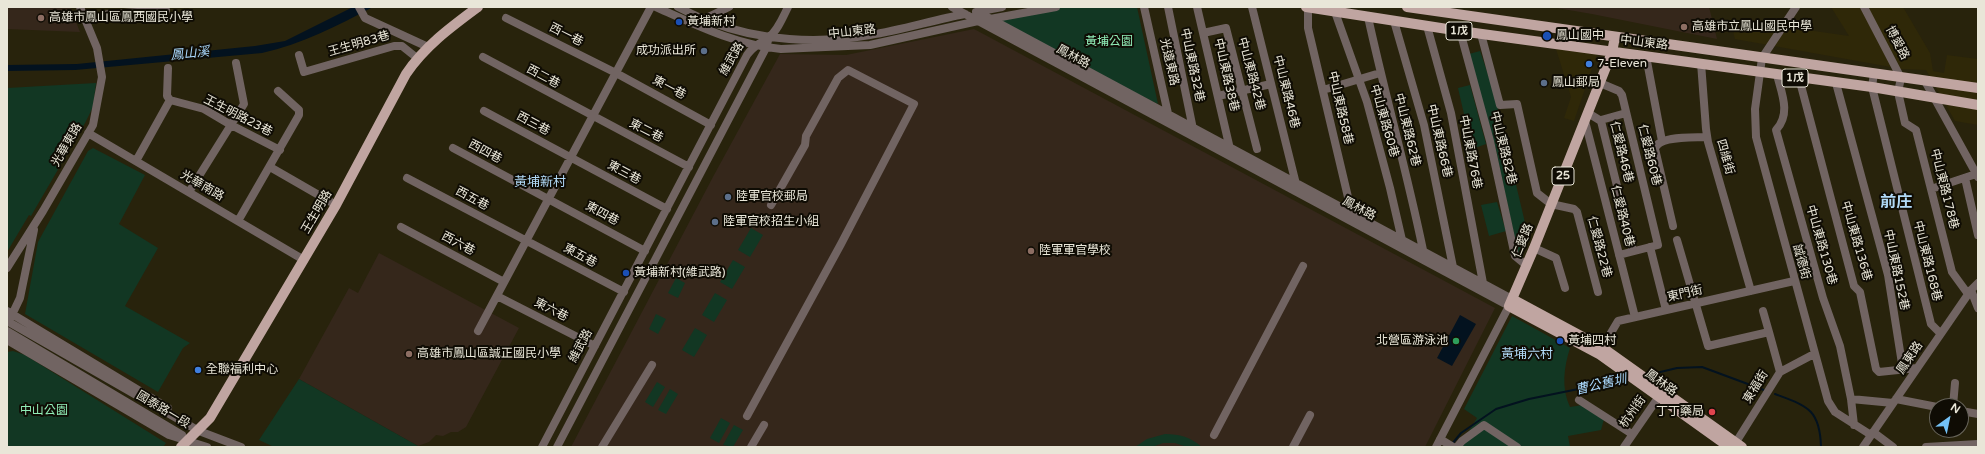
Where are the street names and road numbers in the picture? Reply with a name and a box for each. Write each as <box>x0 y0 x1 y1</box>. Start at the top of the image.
street label: 西一巷 <box>547 20 585 50</box>
street label: 中山東路 <box>827 22 877 42</box>
road number: 1戊 <box>1446 22 1472 40</box>
street label: 博愛路 <box>1882 24 1912 62</box>
street label: 中山東路32巷 <box>1177 27 1207 103</box>
street label: 王生明83巷 <box>327 28 391 60</box>
street label: 中山東路 <box>1619 33 1669 53</box>
street label: 中山東路42巷 <box>1234 36 1268 112</box>
street label: 光遠東路 <box>1157 37 1181 87</box>
street label: 中山東路38巷 <box>1211 37 1241 113</box>
street label: 維武路 <box>717 40 747 78</box>
street label: 鳳林路 <box>1054 42 1092 72</box>
street label: 中山東路46巷 <box>1270 54 1302 130</box>
street label: 西二巷 <box>524 62 562 92</box>
road number: 1戊 <box>1782 69 1808 87</box>
street label: 中山東路58巷 <box>1325 70 1355 146</box>
street label: 東一巷 <box>650 73 688 103</box>
street label: 中山東路60巷 <box>1367 83 1401 159</box>
street label: 中山東路62巷 <box>1391 92 1423 168</box>
street label: 王生明路23巷 <box>201 93 275 139</box>
street label: 中山東路66巷 <box>1424 103 1454 179</box>
street label: 西三巷 <box>514 109 552 139</box>
street label: 中山東路82巷 <box>1487 110 1519 186</box>
street label: 中山東路76巷 <box>1456 114 1484 190</box>
street label: 東二巷 <box>627 116 665 146</box>
street label: 仁愛路46巷 <box>1606 120 1636 184</box>
street label: 光華東路 <box>49 121 85 169</box>
street label: 仁愛路60巷 <box>1634 123 1664 187</box>
street label: 西四巷 <box>466 137 504 167</box>
street label: 四維街 <box>1713 138 1737 176</box>
street label: 中山東路178巷 <box>1927 147 1961 231</box>
street label: 東三巷 <box>605 158 643 188</box>
road number: 25 <box>1552 167 1574 185</box>
street label: 光華南路 <box>178 168 226 204</box>
street label: 西五巷 <box>453 184 491 214</box>
street label: 仁愛路40巷 <box>1607 184 1637 248</box>
street label: 王生明路 <box>299 188 335 236</box>
street label: 鳳林路 <box>1340 194 1378 224</box>
street label: 東四巷 <box>583 199 621 229</box>
street label: 中山東路136巷 <box>1838 199 1874 283</box>
street label: 中山東路130巷 <box>1803 203 1839 287</box>
street label: 仁愛路22巷 <box>1584 215 1614 279</box>
street label: 中山東路168巷 <box>1910 219 1944 303</box>
street label: 仁愛路 <box>1510 222 1536 260</box>
street label: 中山東路152巷 <box>1880 228 1912 312</box>
street label: 西六巷 <box>439 229 477 259</box>
street label: 東五巷 <box>561 241 599 271</box>
street label: 誠德街 <box>1789 243 1813 281</box>
street label: 東門街 <box>1666 283 1704 305</box>
street label: 東六巷 <box>532 295 570 325</box>
street label: 維武路 <box>566 327 596 365</box>
street label: 鳳東路 <box>1894 339 1926 377</box>
street label: 鳳林路 <box>1642 367 1680 399</box>
street label: 東福街 <box>1740 368 1772 406</box>
street label: 國泰路一段 <box>134 388 192 432</box>
street label: 杭州街 <box>1617 393 1649 431</box>

